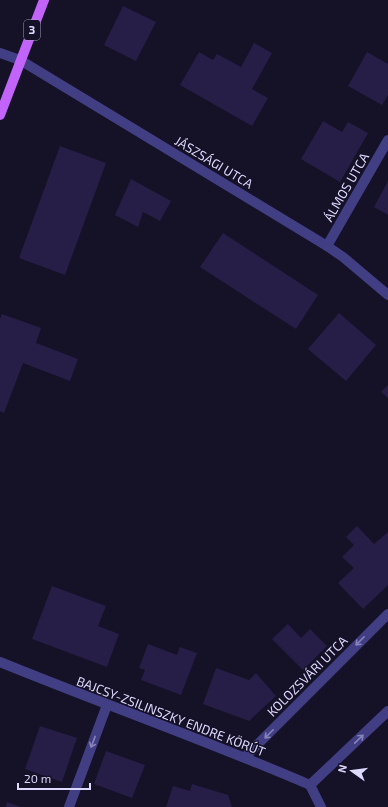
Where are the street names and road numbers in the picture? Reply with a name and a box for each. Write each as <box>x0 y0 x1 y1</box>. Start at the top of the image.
road number: 3 <box>24 20 40 40</box>
street label: JÁSZSÁGI UTCA <box>172 131 257 192</box>
street label: ÁLMOS UTCA <box>319 149 372 224</box>
street label: KOLOZSVÁRI UTCA <box>263 632 351 720</box>
street label: BAJCSY-ZSILINSZKY ENDRE KÖRÚT <box>74 672 268 760</box>

